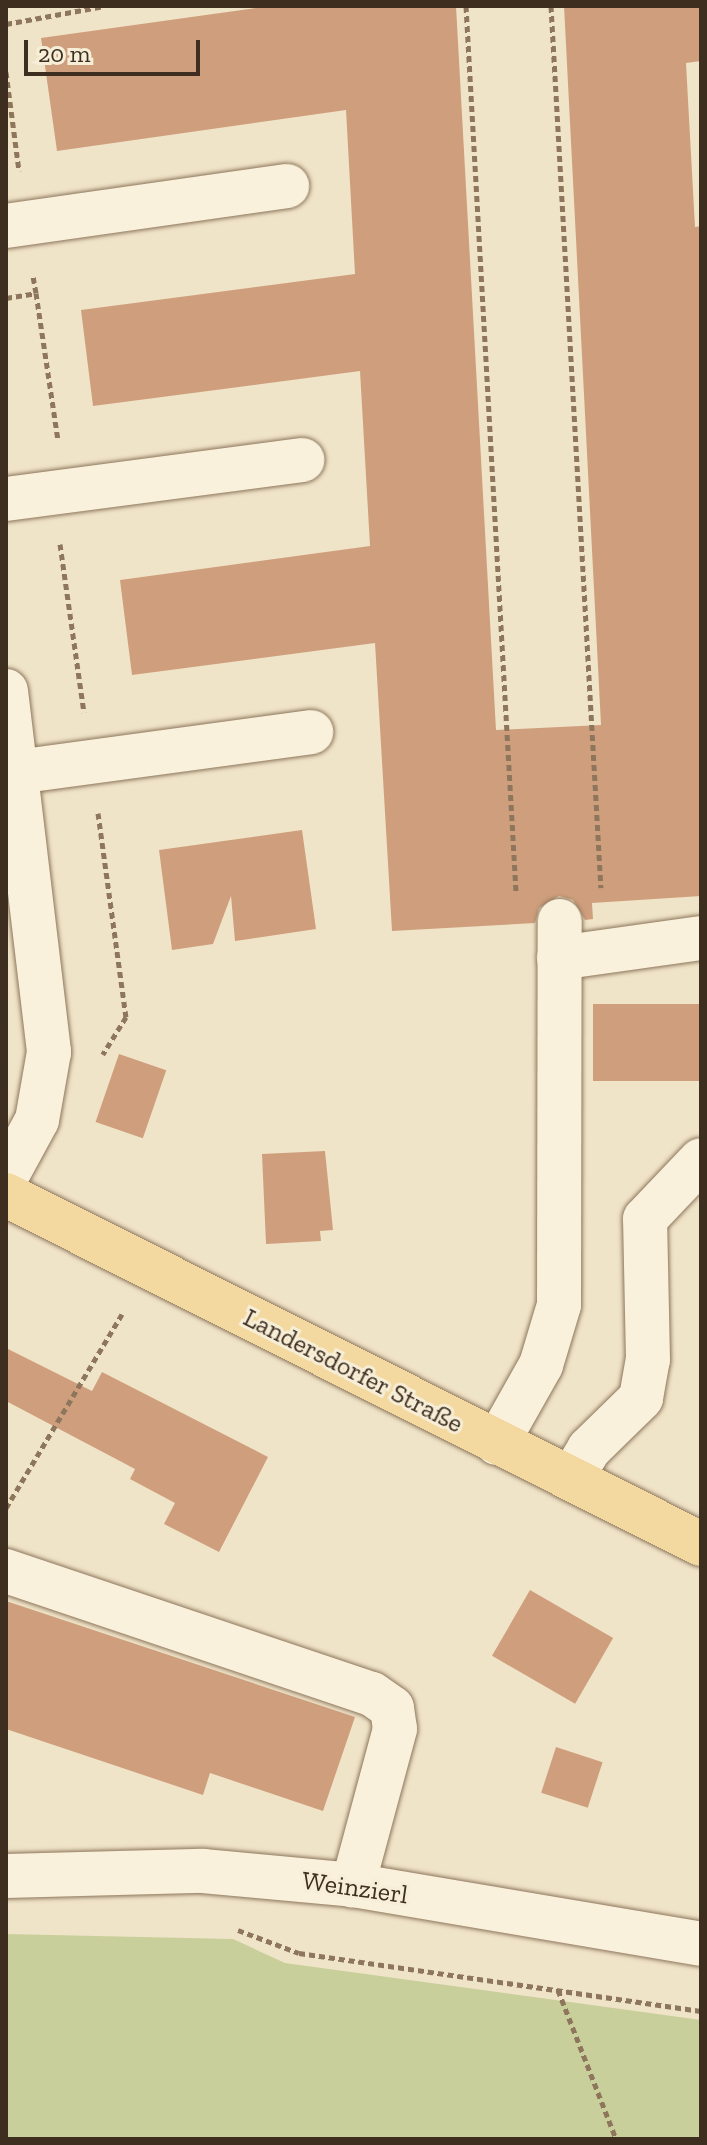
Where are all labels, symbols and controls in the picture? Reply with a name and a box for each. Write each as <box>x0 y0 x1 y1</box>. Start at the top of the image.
scale bar <box>28 24 204 74</box>
text: 20 m <box>38 39 90 68</box>
street label: Landersdorfer Straße <box>238 1302 468 1440</box>
street label: Weinzierl <box>300 1865 410 1911</box>

